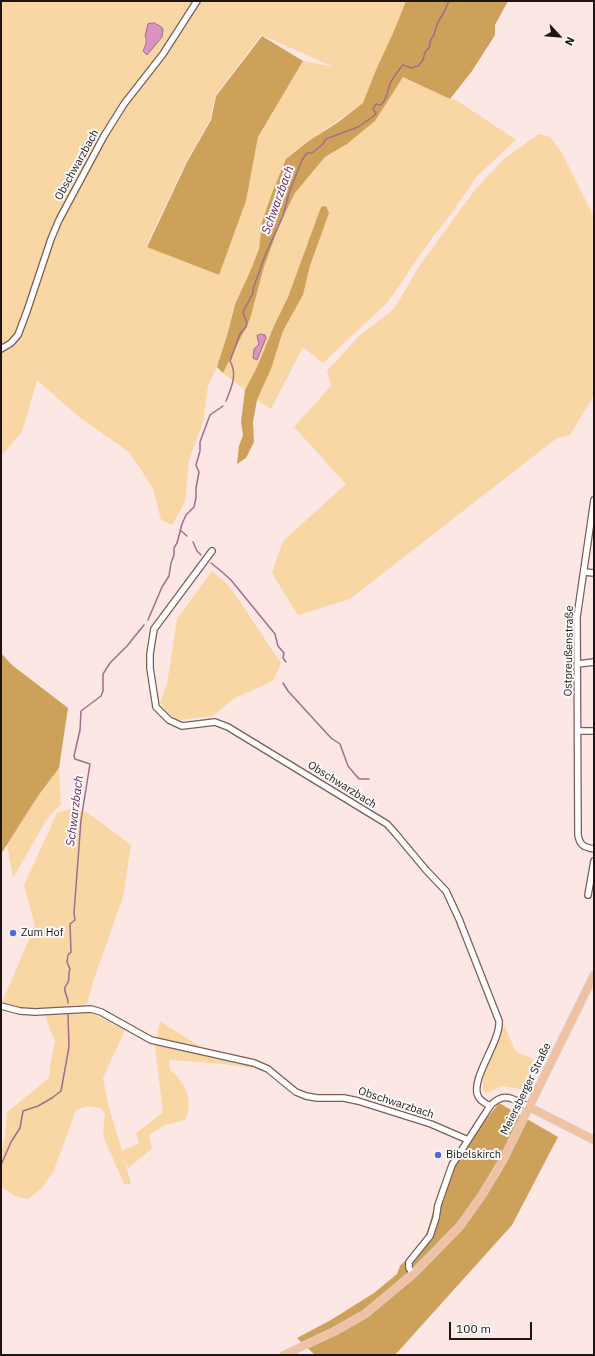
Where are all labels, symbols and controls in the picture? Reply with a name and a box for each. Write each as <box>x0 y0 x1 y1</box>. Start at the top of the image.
north arrow <box>539 16 579 56</box>
text: N <box>562 35 578 48</box>
street label: Obschwarzbach <box>52 127 102 203</box>
water label: Schwarzbach <box>259 164 297 236</box>
street label: Ostpreußenstraße <box>562 605 576 697</box>
street label: Obschwarzbach <box>305 759 379 811</box>
water label: Schwarzbach <box>64 775 86 847</box>
place label: Zum Hof <box>21 926 63 940</box>
marker: Zum Hof <box>8 928 18 938</box>
street label: Meiersberger Straße <box>498 1041 554 1137</box>
street label: Obschwarzbach <box>357 1085 435 1121</box>
place label: Bibelskirch <box>446 1148 501 1162</box>
marker: Bibelskirch <box>433 1150 443 1160</box>
scale bar <box>451 1314 534 1340</box>
text: 100 m <box>456 1321 491 1336</box>

